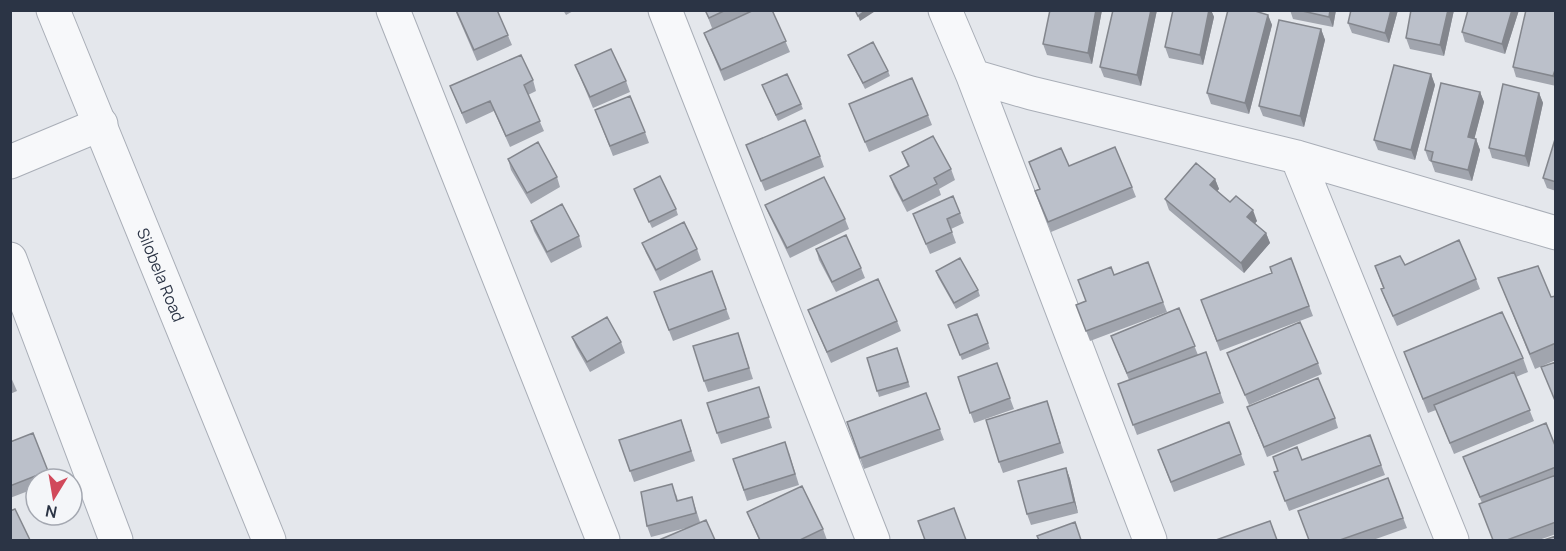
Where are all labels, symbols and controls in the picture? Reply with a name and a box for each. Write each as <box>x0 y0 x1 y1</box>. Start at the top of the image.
street label: Silobela Road <box>132 225 190 325</box>
north arrow <box>24 467 84 527</box>
text: N <box>43 500 59 524</box>

